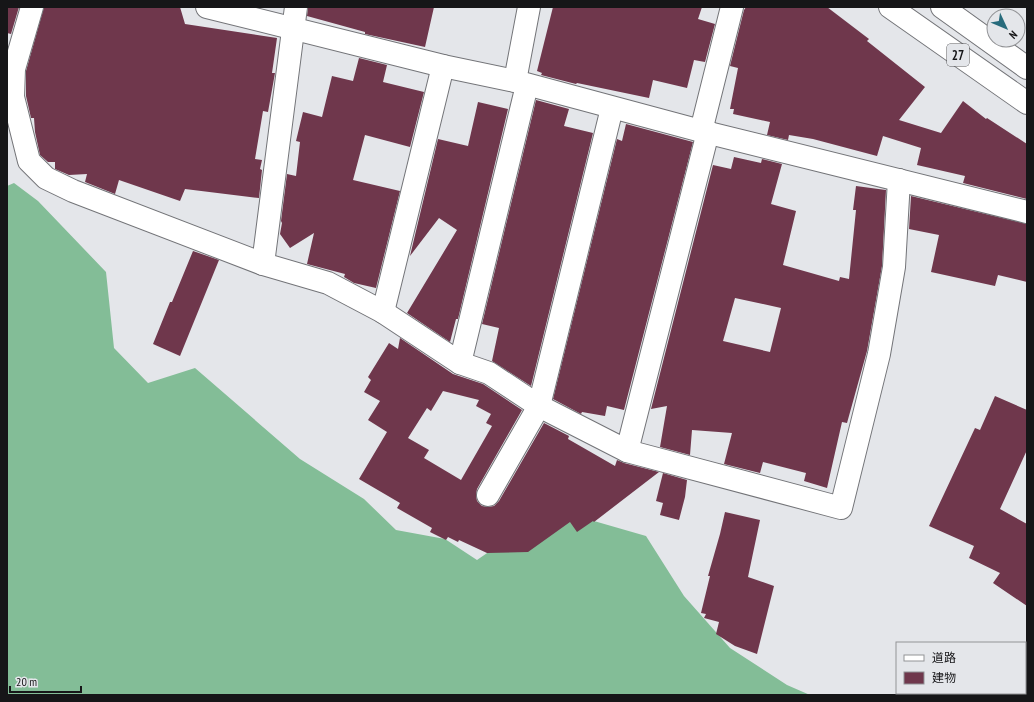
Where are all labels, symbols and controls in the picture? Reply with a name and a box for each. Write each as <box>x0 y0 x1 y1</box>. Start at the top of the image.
north arrow <box>986 8 1026 48</box>
text: N <box>1006 28 1020 42</box>
road number: 27 <box>947 44 969 66</box>
legend <box>896 642 1026 694</box>
text: 道路 <box>932 650 956 665</box>
scale bar <box>10 668 81 694</box>
text: 建物 <box>932 670 956 685</box>
text: 20 m <box>16 674 37 689</box>

